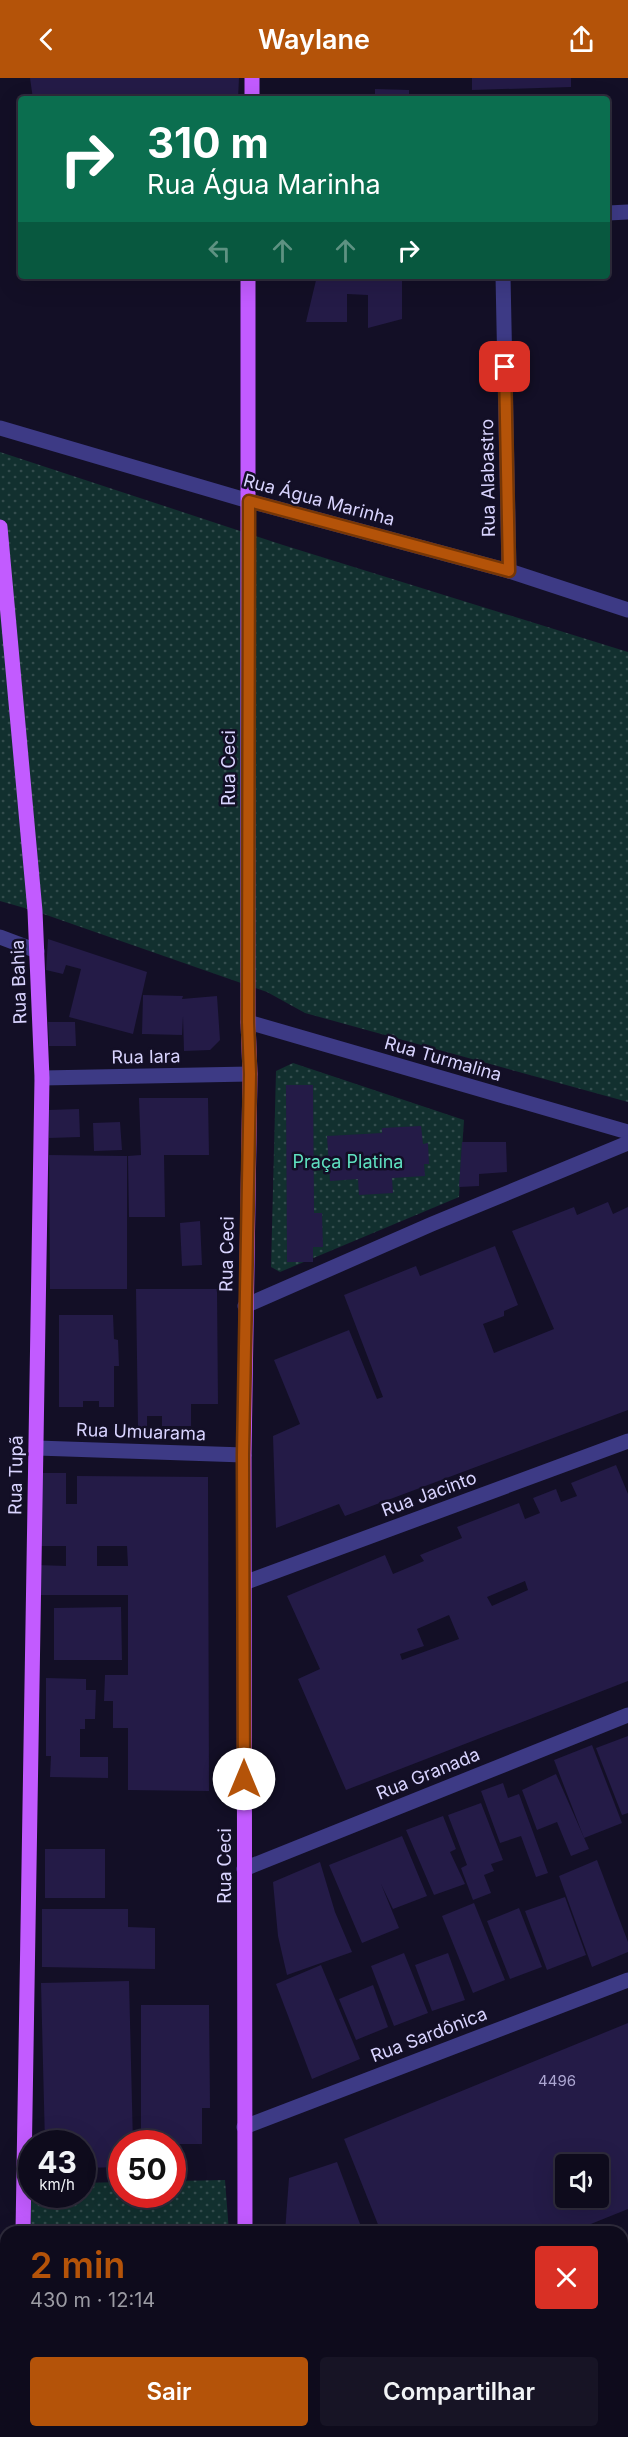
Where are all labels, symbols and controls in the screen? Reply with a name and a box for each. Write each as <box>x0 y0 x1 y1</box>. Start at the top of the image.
icon: back <box>30 23 63 56</box>
text: Waylane <box>258 23 370 56</box>
icon: share <box>565 23 598 56</box>
text: 310 m <box>147 117 269 168</box>
icon: right <box>48 120 126 198</box>
text: Rua Água Marinha <box>147 168 381 201</box>
icon: left <box>203 234 236 267</box>
icon: ahead <box>266 234 299 267</box>
icon: ahead <box>329 234 362 267</box>
icon: right <box>392 234 425 267</box>
pin <box>479 341 530 392</box>
icon: arrive <box>488 350 521 383</box>
street label: Rua Alabastro <box>476 419 499 537</box>
street label: Rua Água Marinha <box>241 468 397 530</box>
street label: Rua Ceci <box>218 730 239 806</box>
street label: Rua Bahia <box>7 939 30 1025</box>
street label: Rua Turmalina <box>382 1032 504 1085</box>
street label: Rua Iara <box>111 1045 181 1068</box>
park label: Praça Platina <box>293 1151 403 1172</box>
street label: Rua Ceci <box>215 1216 238 1292</box>
street label: Rua Umuarama <box>76 1419 206 1444</box>
street label: Rua Tupã <box>4 1435 27 1515</box>
street label: Rua Jacinto <box>378 1467 479 1520</box>
street label: Rua Granada <box>373 1743 483 1804</box>
position arrow <box>212 1747 276 1811</box>
street label: Rua Ceci <box>214 1828 235 1904</box>
street label: Rua Sardônica <box>368 2003 490 2066</box>
house number: 4496 <box>538 2071 576 2090</box>
speed limit sign: 50 <box>108 2130 186 2208</box>
text: 43 <box>37 2144 77 2180</box>
map controls <box>555 2154 609 2208</box>
button: sound <box>555 2154 609 2208</box>
text: km/h <box>39 2175 75 2194</box>
text: 2 min <box>30 2243 125 2287</box>
button: close <box>535 2246 598 2309</box>
text: 430 m · 12:14 <box>30 2288 155 2312</box>
button: Sair <box>30 2357 308 2426</box>
button: Compartilhar <box>320 2357 598 2426</box>

